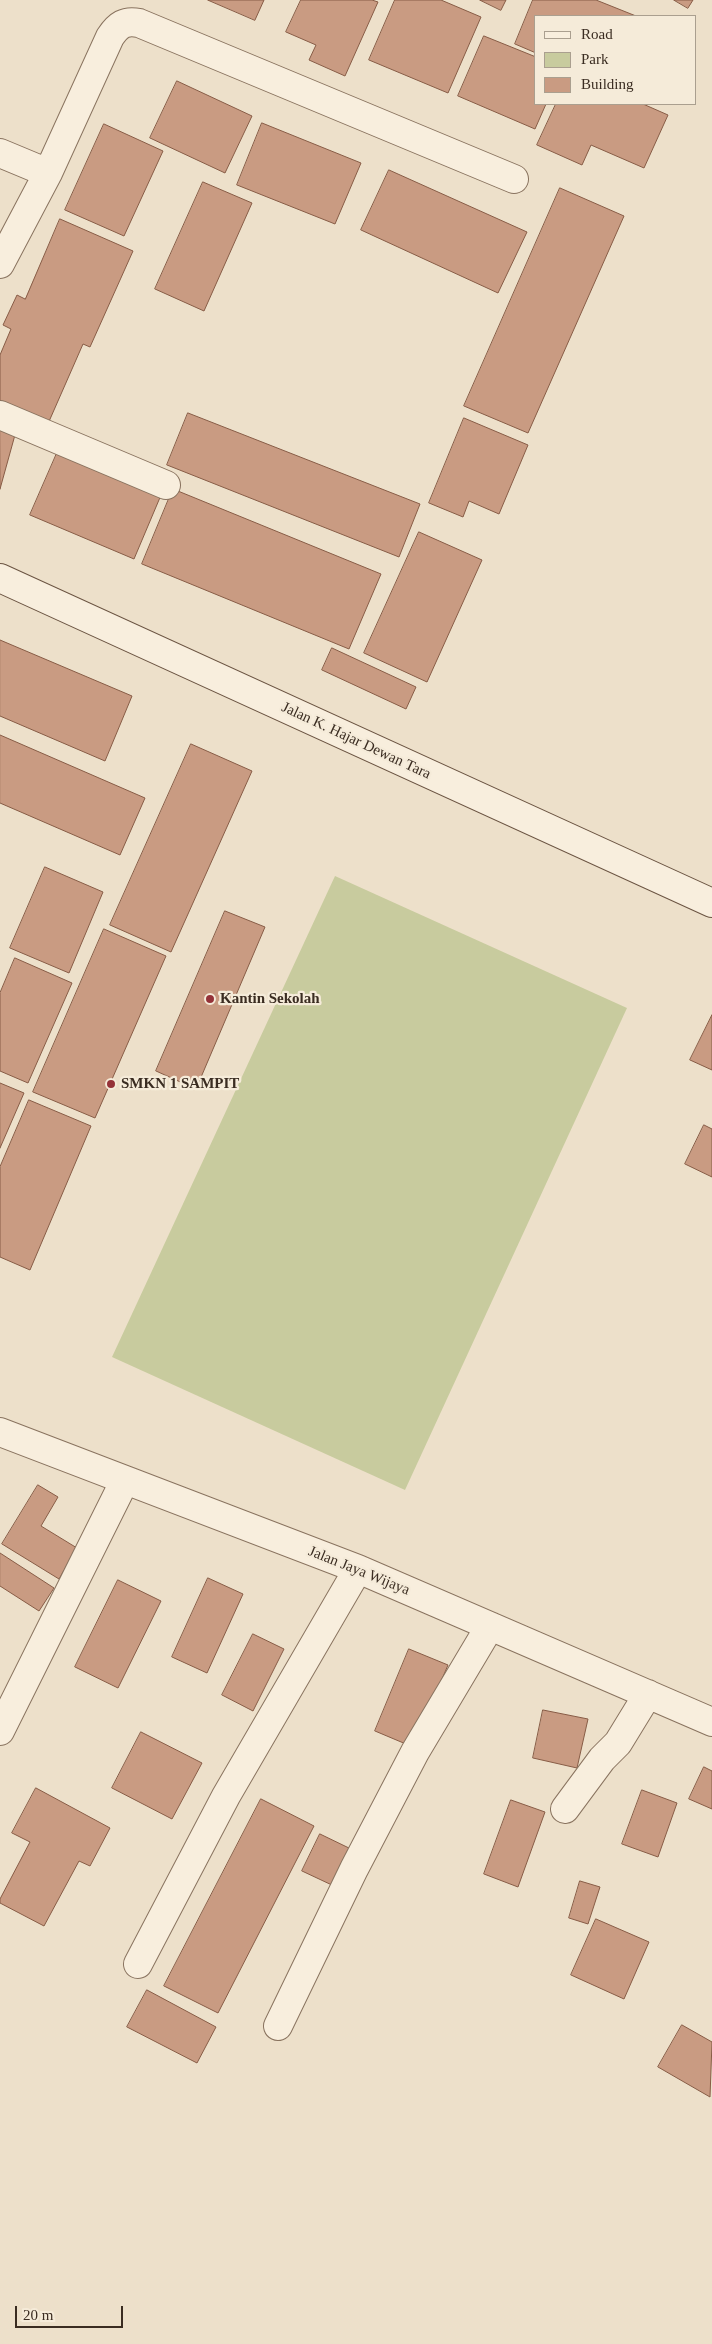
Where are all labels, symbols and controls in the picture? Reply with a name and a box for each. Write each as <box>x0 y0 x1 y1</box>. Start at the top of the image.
legend <box>534 15 697 105</box>
text: Road <box>581 26 613 42</box>
text: Park <box>581 51 609 67</box>
text: Building <box>581 76 634 92</box>
street label: Jalan K. Hajar Dewan Tara <box>279 698 433 784</box>
place label: Kantin Sekolah <box>220 990 320 1008</box>
marker: Kantin Sekolah <box>204 993 216 1005</box>
place label: SMKN 1 SAMPIT <box>121 1075 239 1093</box>
marker: SMKN 1 SAMPIT <box>105 1078 117 1090</box>
street label: Jalan Jaya Wijaya <box>306 1542 412 1600</box>
scale bar <box>18 2296 125 2328</box>
text: 20 m <box>23 2307 53 2323</box>

